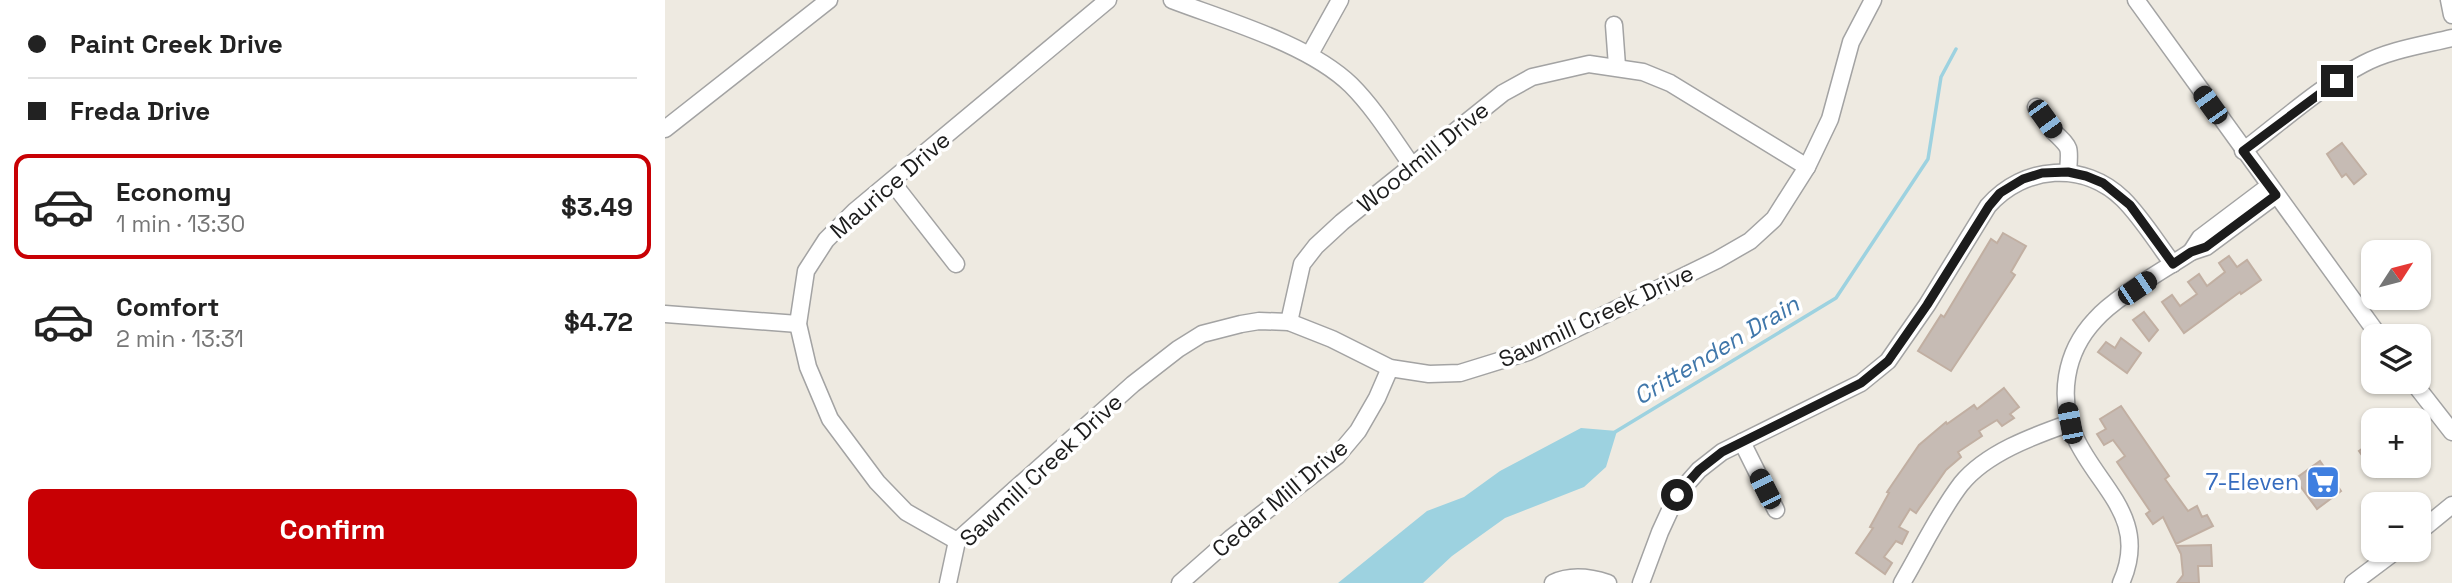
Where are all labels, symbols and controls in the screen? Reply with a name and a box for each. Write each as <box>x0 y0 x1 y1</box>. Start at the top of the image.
text: Paint Creek Drive <box>70 27 283 61</box>
route end <box>2321 65 2353 97</box>
car <box>2190 82 2231 128</box>
text: Freda Drive <box>70 94 210 128</box>
street label: Woodmill Drive <box>1351 95 1495 219</box>
car <box>2025 96 2066 142</box>
street label: Maurice Drive <box>824 125 956 245</box>
icon: car <box>32 175 95 238</box>
text: Economy <box>116 175 232 209</box>
text: $3.49 <box>561 190 633 224</box>
text: 1 min · 13:30 <box>116 209 245 239</box>
north arrow <box>2361 240 2431 310</box>
map controls <box>2361 240 2431 562</box>
street label: Sawmill Creek Drive <box>1494 258 1698 374</box>
car <box>2114 268 2161 308</box>
water label: Crittenden Drain <box>1628 288 1805 412</box>
icon: car <box>32 290 95 353</box>
text: Comfort <box>116 290 219 324</box>
text: $4.72 <box>564 305 633 339</box>
text: 2 min · 13:31 <box>116 324 244 354</box>
button: layers <box>2361 324 2431 394</box>
street label: Sawmill Creek Drive <box>953 387 1129 553</box>
car <box>2056 400 2085 446</box>
button: + <box>2361 408 2431 478</box>
street label: Cedar Mill Drive <box>1206 432 1354 564</box>
supermarket icon: 7-Eleven <box>2304 463 2342 501</box>
car <box>1747 466 1784 512</box>
place label: 7-Eleven <box>2206 467 2299 497</box>
route start <box>1661 479 1693 511</box>
button: Confirm <box>28 489 637 569</box>
button: − <box>2361 492 2431 562</box>

